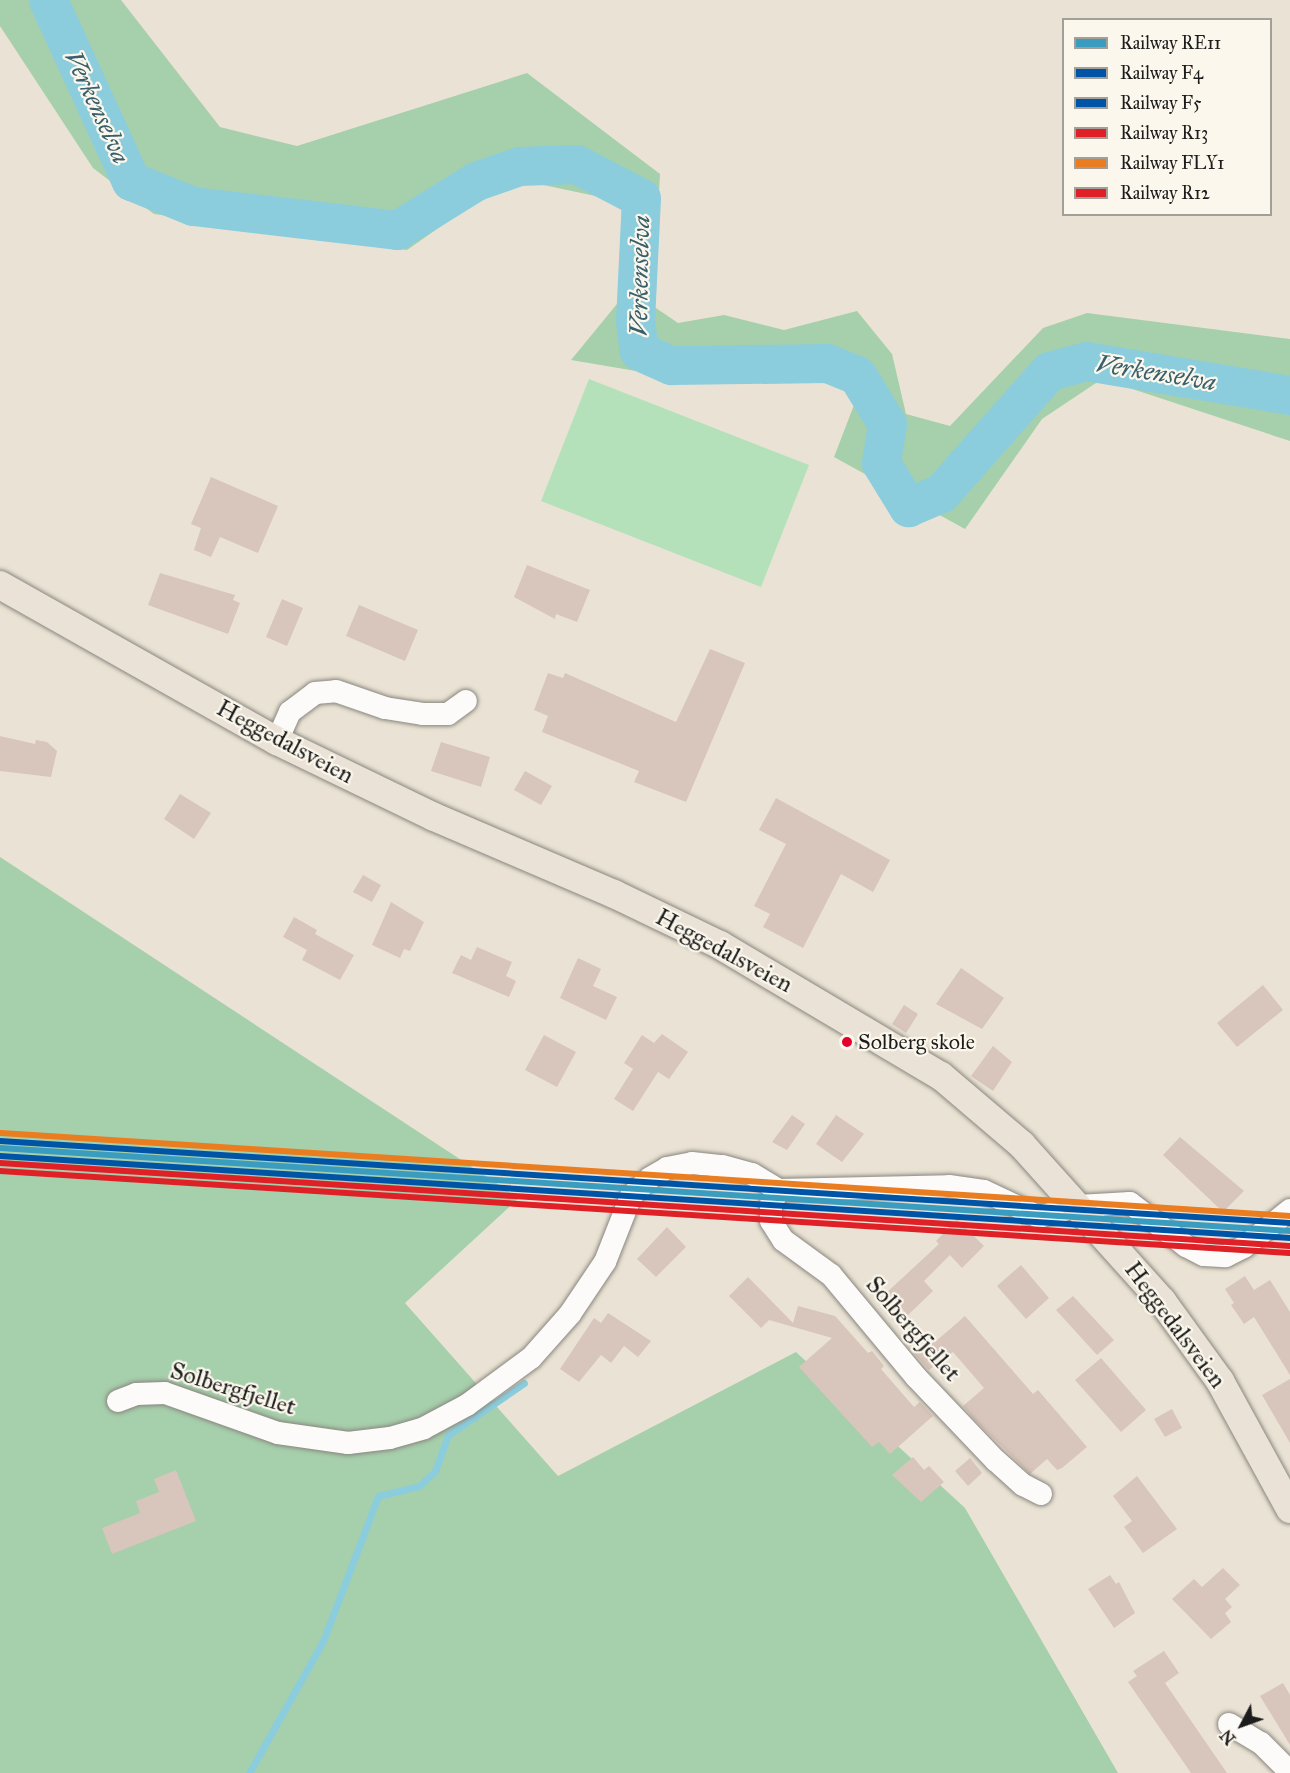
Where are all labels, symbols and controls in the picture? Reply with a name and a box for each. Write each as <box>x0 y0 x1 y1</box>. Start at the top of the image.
legend <box>1062 18 1272 216</box>
text: Railway RE11 <box>1120 32 1221 54</box>
water label: Verkenselva <box>57 45 137 169</box>
text: Railway F4 <box>1120 62 1203 84</box>
text: Railway F5 <box>1120 92 1201 114</box>
text: Railway R13 <box>1120 122 1208 144</box>
text: Railway FLY1 <box>1120 152 1224 174</box>
text: Railway R12 <box>1120 182 1210 204</box>
water label: Verkenselva <box>623 215 657 337</box>
water label: Verkenselva <box>1094 348 1218 398</box>
street label: Heggedalsveien <box>212 694 358 790</box>
street label: Heggedalsveien <box>651 903 797 999</box>
place label: Solberg skole <box>858 1029 975 1055</box>
marker: Solberg skole <box>841 1036 853 1048</box>
street label: Heggedalsveien <box>1118 1256 1232 1394</box>
street label: Solbergfjellet <box>860 1271 966 1387</box>
street label: Solbergfjellet <box>167 1356 299 1422</box>
north arrow <box>1212 1695 1272 1755</box>
text: N <box>1216 1726 1240 1748</box>

